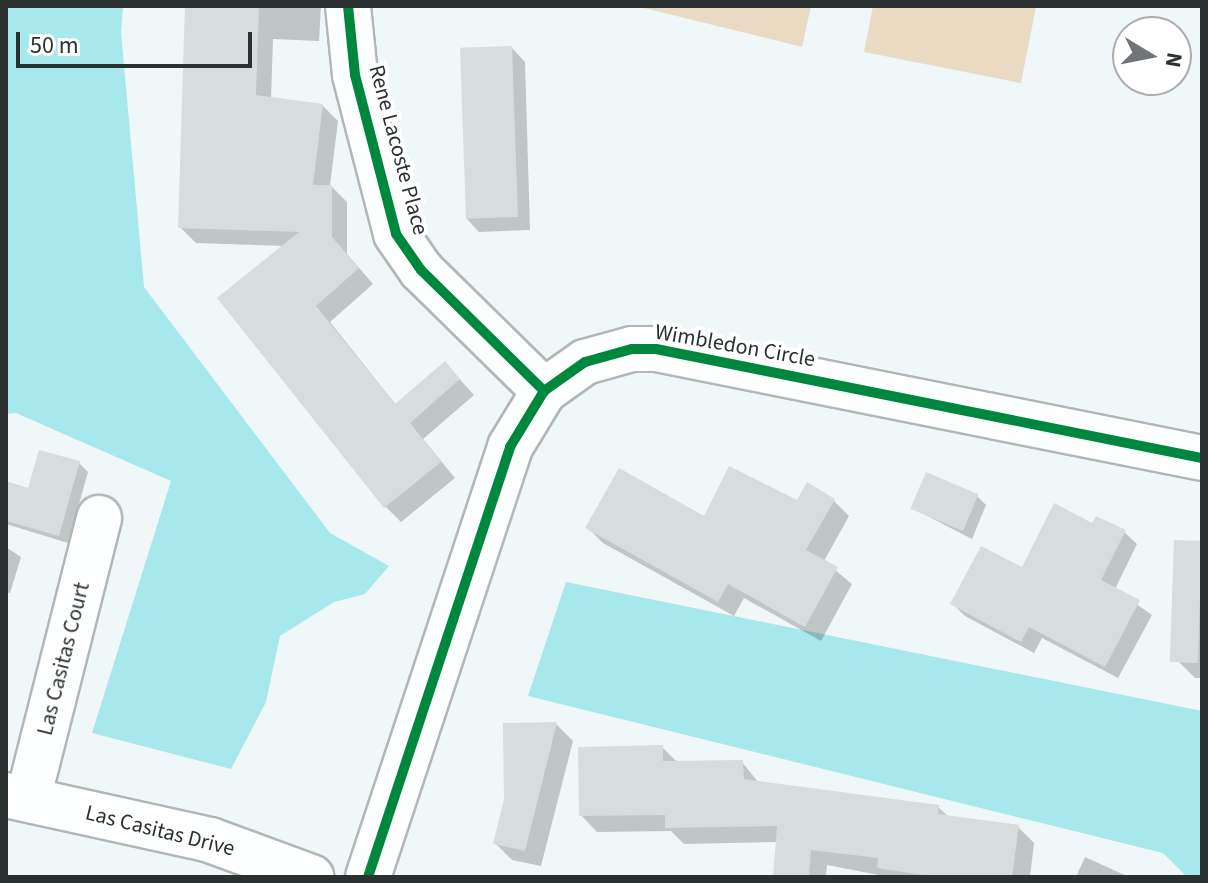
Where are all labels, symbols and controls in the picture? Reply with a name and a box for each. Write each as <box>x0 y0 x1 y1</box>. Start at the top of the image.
scale bar <box>20 16 256 66</box>
north arrow <box>1112 16 1192 96</box>
text: 50 m <box>30 28 79 63</box>
text: N <box>1157 50 1191 70</box>
street label: Rene Lacoste Place <box>363 62 433 238</box>
street label: Wimbledon Circle <box>653 319 817 373</box>
street label: Las Casitas Court <box>32 580 96 738</box>
street label: Las Casitas Drive <box>83 800 237 862</box>

